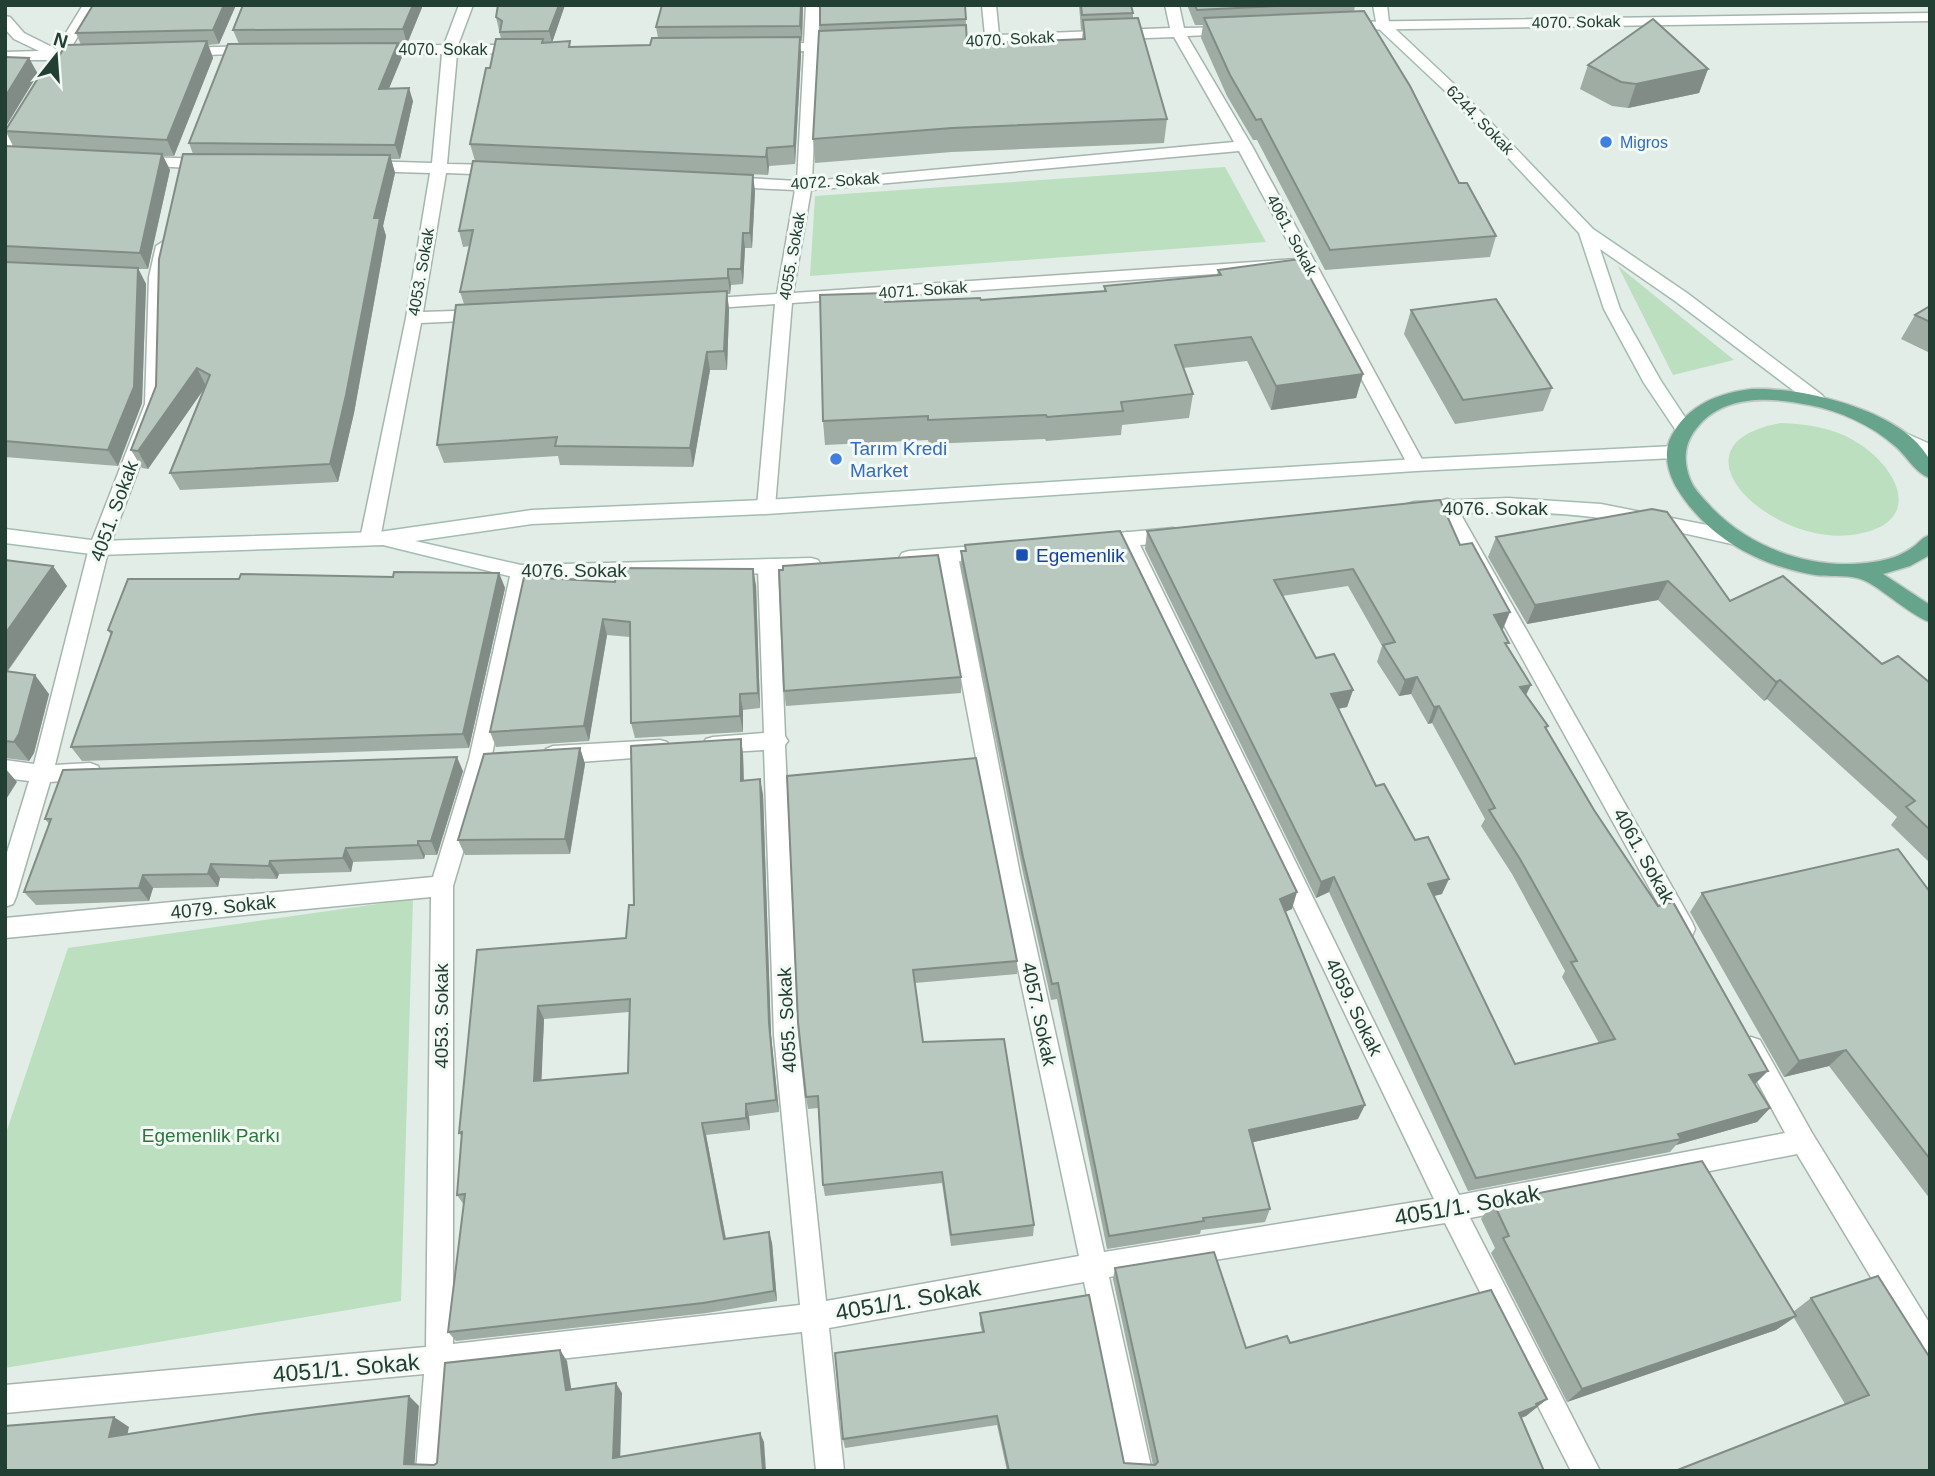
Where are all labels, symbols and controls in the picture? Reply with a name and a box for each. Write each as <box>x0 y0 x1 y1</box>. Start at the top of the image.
street label: 4070. Sokak <box>1531 13 1622 31</box>
north arrow <box>21 21 91 91</box>
text: N <box>51 28 70 52</box>
street label: 4070. Sokak <box>965 28 1056 50</box>
street label: 4070. Sokak <box>399 41 488 58</box>
street label: 6244. Sokak <box>1443 82 1518 159</box>
marker: Migros <box>1598 134 1614 150</box>
place label: Migros <box>1620 134 1668 151</box>
street label: 4072. Sokak <box>790 169 881 193</box>
street label: 4061. Sokak <box>1264 192 1321 279</box>
street label: 4055. Sokak <box>776 210 808 301</box>
street label: 4053. Sokak <box>405 226 437 317</box>
street label: 4071. Sokak <box>878 278 969 302</box>
place label: Tarım Kredi Market <box>850 438 947 481</box>
marker: Tarım Kredi Market <box>828 451 844 467</box>
street label: 4051. Sokak <box>86 457 142 564</box>
street label: 4076. Sokak <box>1442 498 1548 519</box>
place label: Egemenlik <box>1036 545 1125 566</box>
marker: Egemenlik <box>1014 547 1030 563</box>
street label: 4076. Sokak <box>521 560 627 581</box>
street label: 4061. Sokak <box>1609 805 1679 908</box>
street label: 4079. Sokak <box>169 891 277 923</box>
street label: 4059. Sokak <box>1321 955 1387 1060</box>
street label: 4057. Sokak <box>1018 960 1060 1068</box>
street label: 4053. Sokak <box>431 963 452 1069</box>
street label: 4055. Sokak <box>774 966 800 1073</box>
park label: Egemenlik Parkı <box>142 1125 280 1146</box>
street label: 4051/1. Sokak <box>1392 1179 1542 1231</box>
street label: 4051/1. Sokak <box>833 1274 983 1326</box>
street label: 4051/1. Sokak <box>272 1349 421 1387</box>

